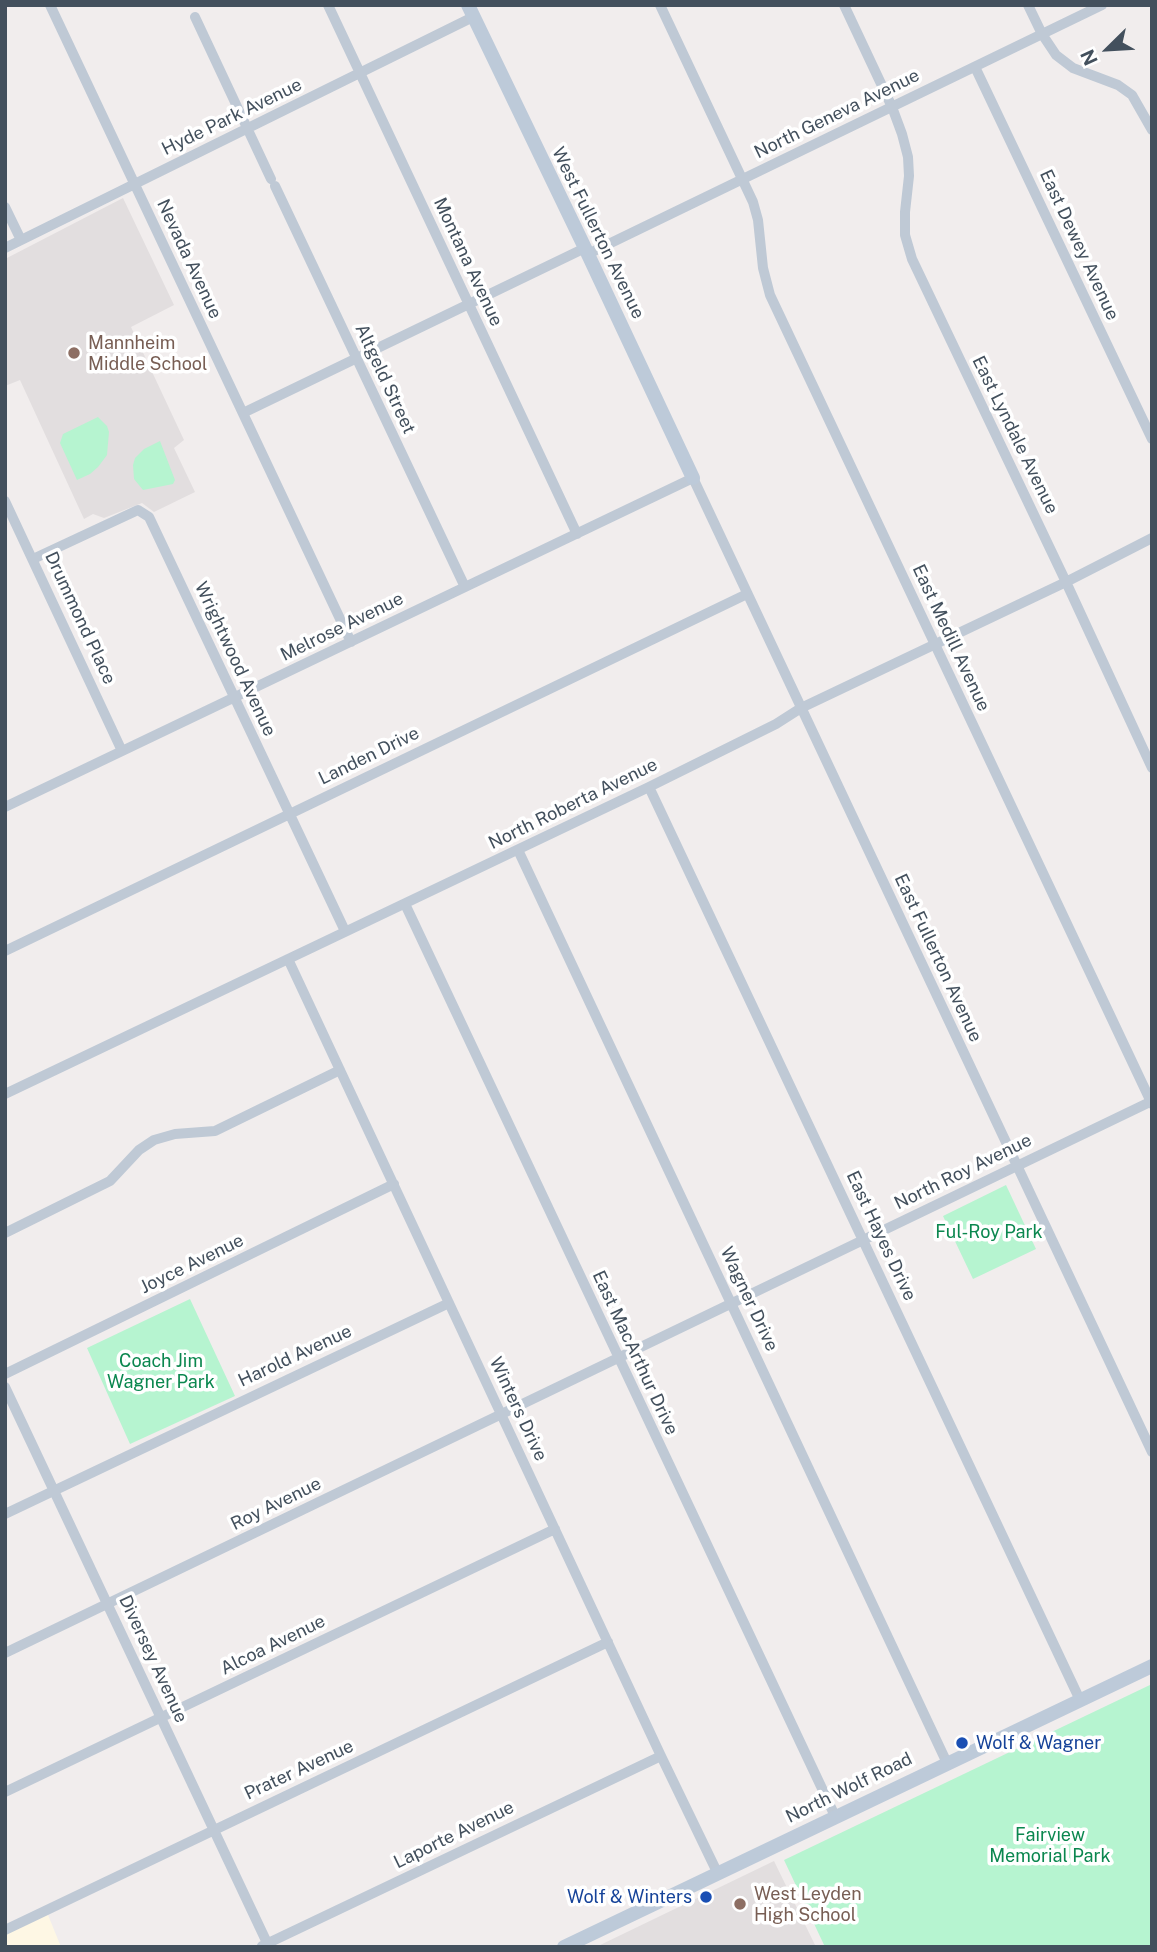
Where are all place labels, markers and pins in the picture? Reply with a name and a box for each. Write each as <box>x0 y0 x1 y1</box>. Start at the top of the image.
place label: Mannheim Middle School <box>88 332 207 374</box>
marker: Mannheim Middle School <box>66 345 82 361</box>
place label: Wolf & Wagner <box>976 1732 1101 1754</box>
marker: Wolf & Wagner <box>954 1735 970 1751</box>
place label: West Leyden High School <box>754 1883 862 1926</box>
place label: Wolf & Winters <box>567 1886 692 1908</box>
marker: Wolf & Winters <box>698 1889 714 1905</box>
marker: West Leyden High School <box>732 1896 748 1912</box>

